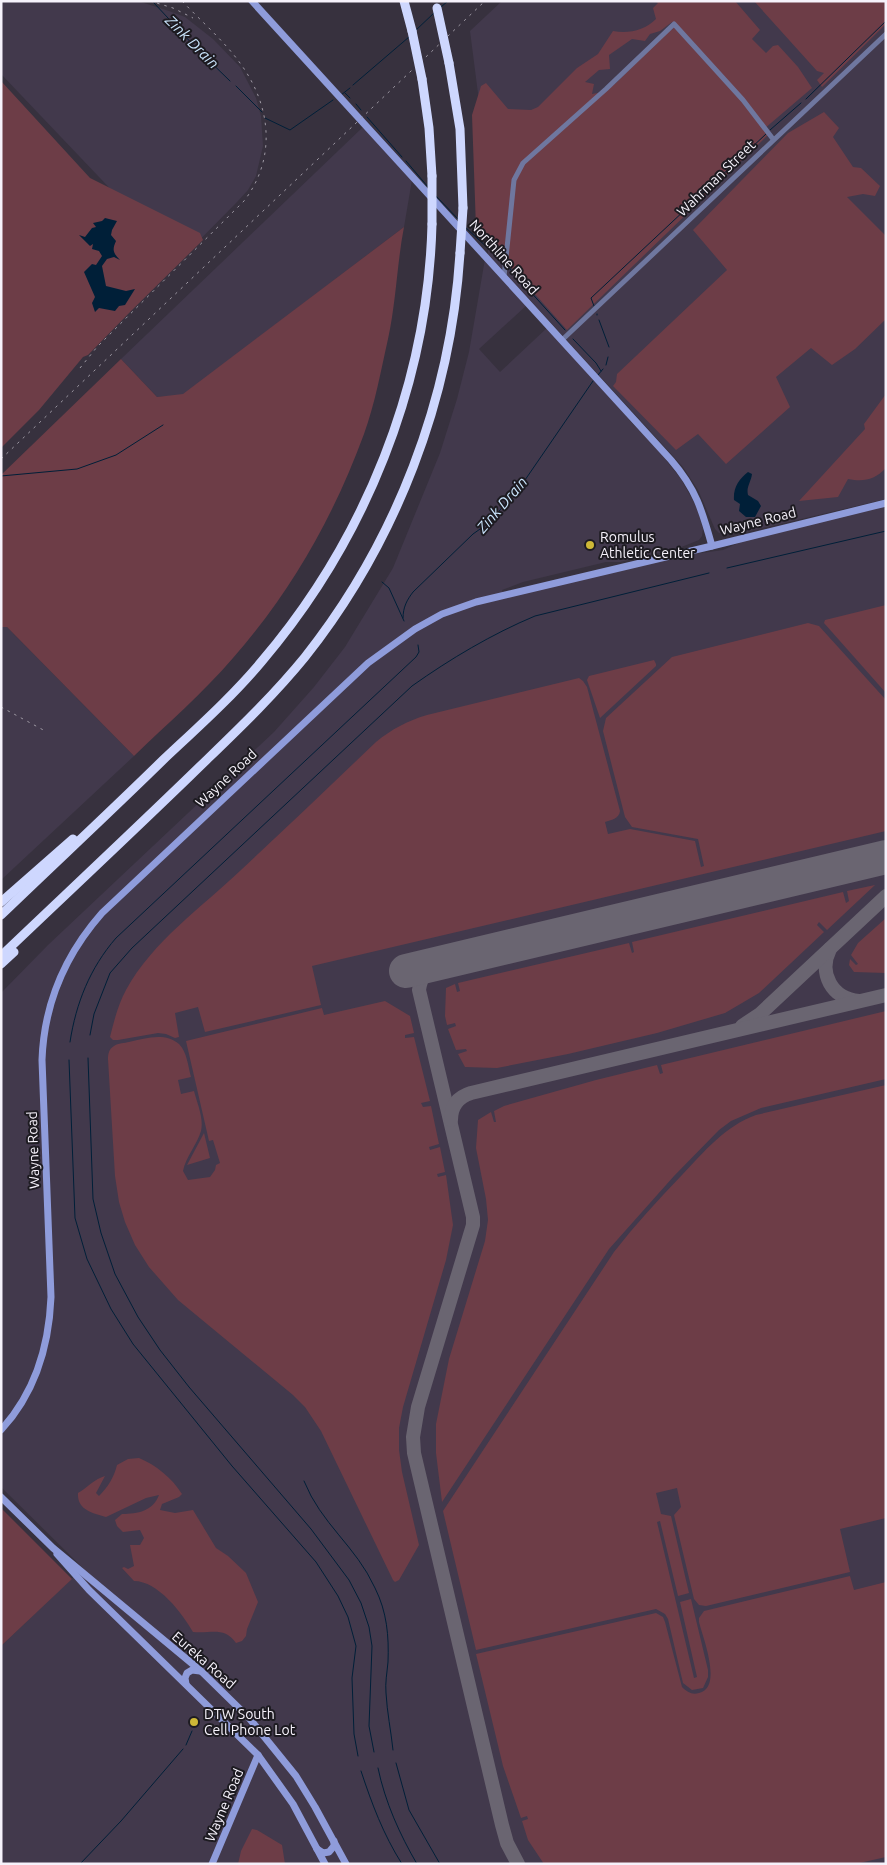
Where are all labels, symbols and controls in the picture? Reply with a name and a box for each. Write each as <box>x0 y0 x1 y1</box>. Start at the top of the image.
water label: Zink Drain <box>162 11 222 72</box>
street label: Wahrman Street <box>673 136 759 219</box>
street label: Northline Road <box>466 216 542 298</box>
water label: Zink Drain <box>472 473 530 537</box>
street label: Wayne Road <box>718 504 798 538</box>
place label: Romulus Athletic Center <box>600 529 696 561</box>
marker: Romulus Athletic Center <box>584 539 596 551</box>
street label: Wayne Road <box>192 746 260 810</box>
street label: Wayne Road <box>24 1111 42 1189</box>
street label: Eureka Road <box>169 1628 239 1692</box>
place label: DTW South Cell Phone Lot <box>204 1706 296 1738</box>
marker: DTW South Cell Phone Lot <box>188 1716 200 1728</box>
street label: Wayne Road <box>201 1766 247 1844</box>

